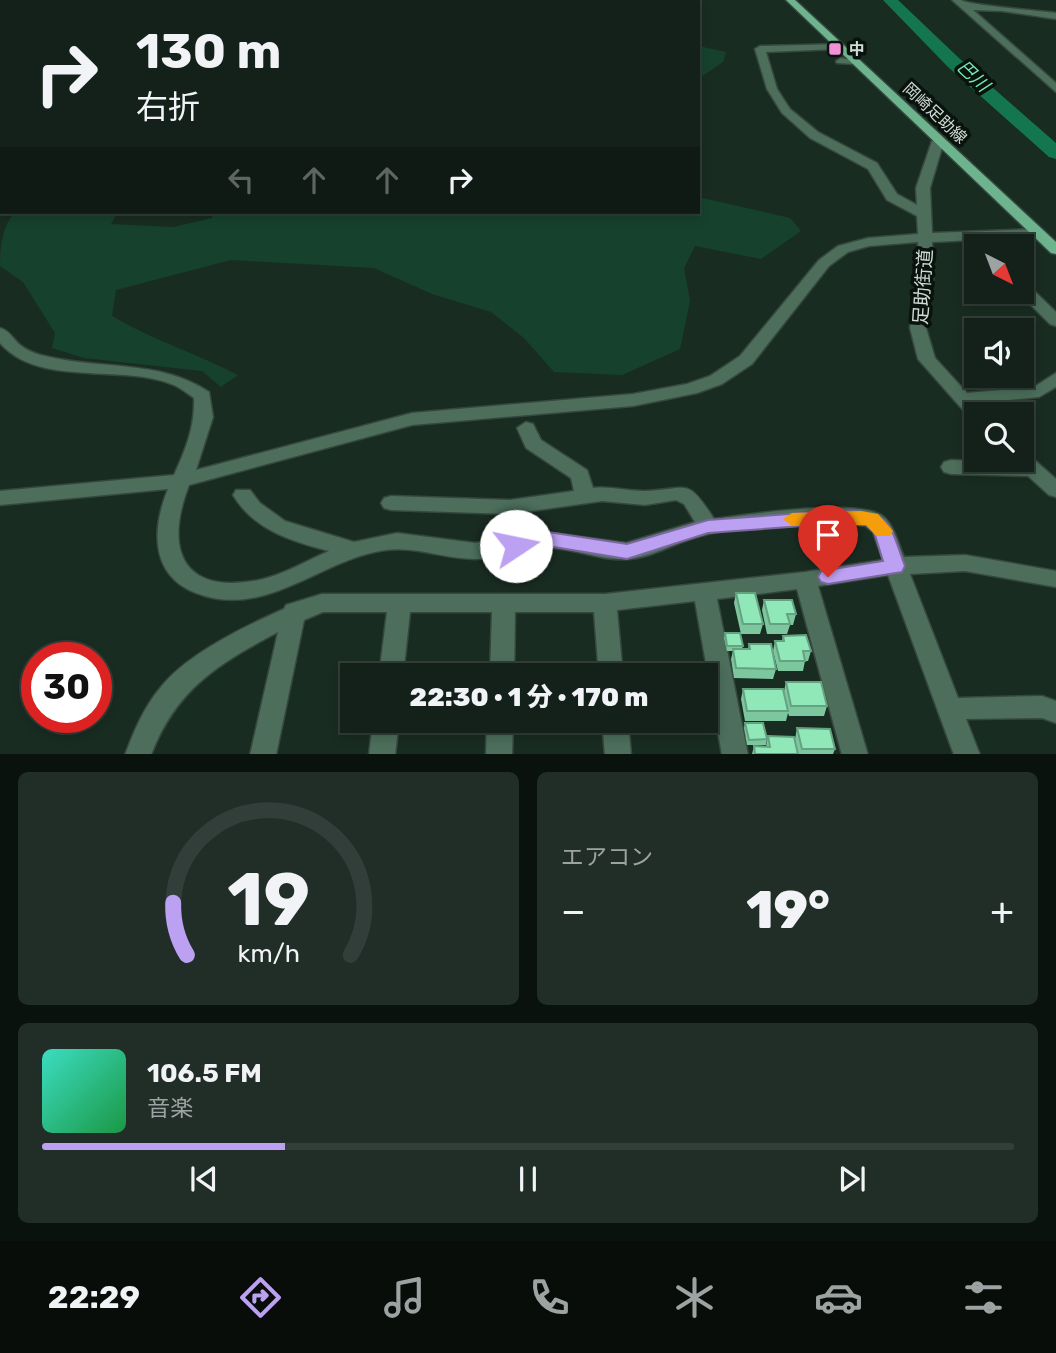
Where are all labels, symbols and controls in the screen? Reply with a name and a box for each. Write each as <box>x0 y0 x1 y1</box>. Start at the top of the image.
text: 130 m <box>136 22 281 80</box>
icon: right <box>21 28 112 119</box>
place label: 中 <box>849 40 865 59</box>
marker: 中 <box>827 41 843 57</box>
water label: 巴川 <box>952 56 995 98</box>
street label: 岡崎足助線 <box>899 79 971 147</box>
text: 右折 <box>136 88 200 126</box>
icon: left <box>222 161 260 199</box>
icon: ahead <box>295 161 333 199</box>
icon: ahead <box>368 161 406 199</box>
icon: right <box>441 161 479 199</box>
north arrow <box>964 234 1034 304</box>
map controls <box>964 234 1034 472</box>
street label: 足助街道 <box>909 248 937 326</box>
button: sound <box>964 318 1034 388</box>
button: search <box>964 402 1034 472</box>
pin <box>798 505 858 577</box>
position arrow <box>479 509 553 583</box>
icon: arrive <box>809 516 847 554</box>
speed limit sign: 30 <box>21 642 112 733</box>
text: 22:30 · 1 分 · 170 m <box>410 682 648 713</box>
text: エアコン <box>561 843 653 871</box>
text: 19 <box>227 857 310 943</box>
text: 19° <box>746 879 830 941</box>
text: − <box>561 888 586 934</box>
text: + <box>990 888 1014 934</box>
text: km/h <box>237 938 300 967</box>
text: 106.5 FM <box>147 1058 262 1089</box>
text: 音楽 <box>147 1094 193 1122</box>
icon: previous <box>185 1160 223 1198</box>
icon: pause <box>509 1160 547 1198</box>
icon: next <box>833 1160 871 1198</box>
icon: directions <box>236 1273 285 1322</box>
icon: music <box>380 1273 429 1322</box>
icon: phone <box>525 1273 574 1322</box>
icon: climate <box>670 1273 719 1322</box>
icon: car <box>814 1273 863 1322</box>
icon: filters <box>959 1273 1008 1322</box>
text: 22:29 <box>48 1278 140 1316</box>

